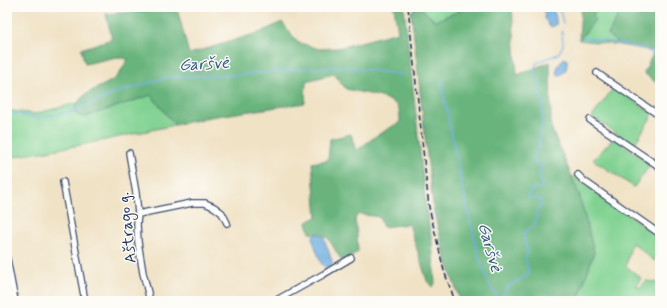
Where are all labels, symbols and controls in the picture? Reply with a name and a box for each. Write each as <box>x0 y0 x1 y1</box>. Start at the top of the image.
water label: Garšvė <box>178 52 230 76</box>
street label: Aštrago g. <box>113 191 143 264</box>
water label: Garšvė <box>473 220 508 275</box>

